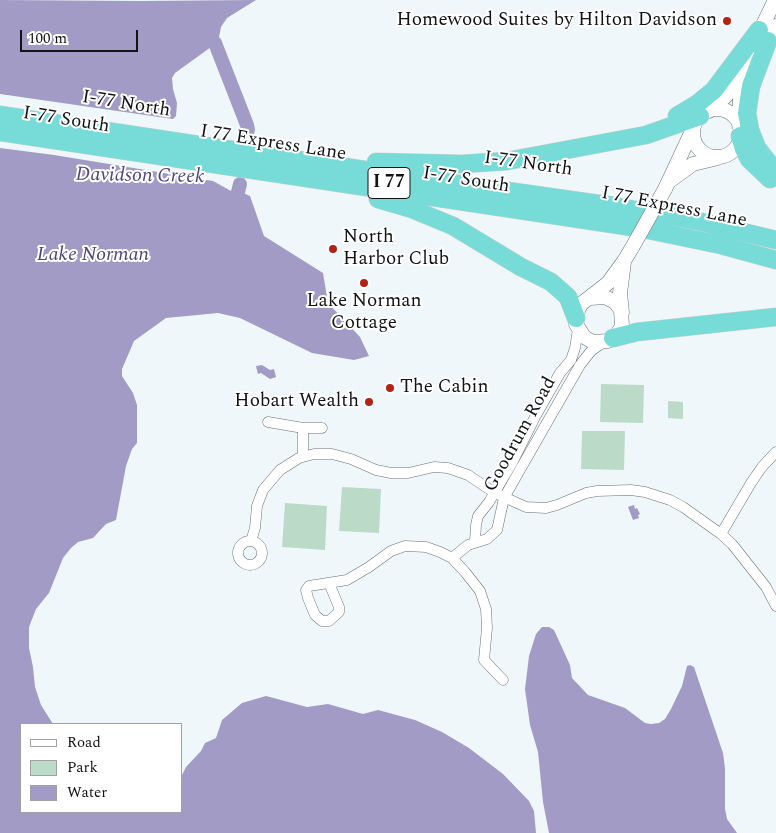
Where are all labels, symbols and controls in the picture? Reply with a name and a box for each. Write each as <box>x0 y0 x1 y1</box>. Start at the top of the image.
place label: Homewood Suites by Hilton Davidson <box>396 10 717 32</box>
marker: Homewood Suites by Hilton Davidson <box>721 15 733 27</box>
scale bar <box>22 20 140 52</box>
text: 100 m <box>28 27 67 50</box>
street label: I-77 North <box>80 87 172 123</box>
street label: I-77 South <box>21 103 111 139</box>
street label: I 77 Express Lane <box>198 121 348 167</box>
street label: I-77 North <box>482 148 574 182</box>
street label: I-77 South <box>421 163 511 199</box>
water label: Davidson Creek <box>75 164 205 190</box>
road number: I 77 <box>368 168 410 198</box>
street label: I 77 Express Lane <box>599 183 749 233</box>
place label: North Harbor Club <box>343 227 449 271</box>
marker: North Harbor Club <box>327 243 339 255</box>
water label: Lake Norman <box>37 244 149 268</box>
marker: Lake Norman Cottage <box>358 277 370 289</box>
place label: Lake Norman Cottage <box>307 291 421 335</box>
street label: Goodrum Road <box>480 373 562 497</box>
place label: The Cabin <box>400 377 488 399</box>
marker: The Cabin <box>384 382 396 394</box>
place label: Hobart Wealth <box>234 391 359 413</box>
marker: Hobart Wealth <box>363 396 375 408</box>
legend <box>20 723 182 813</box>
text: Road <box>67 731 101 754</box>
text: Park <box>67 756 98 779</box>
text: Water <box>67 781 107 804</box>

